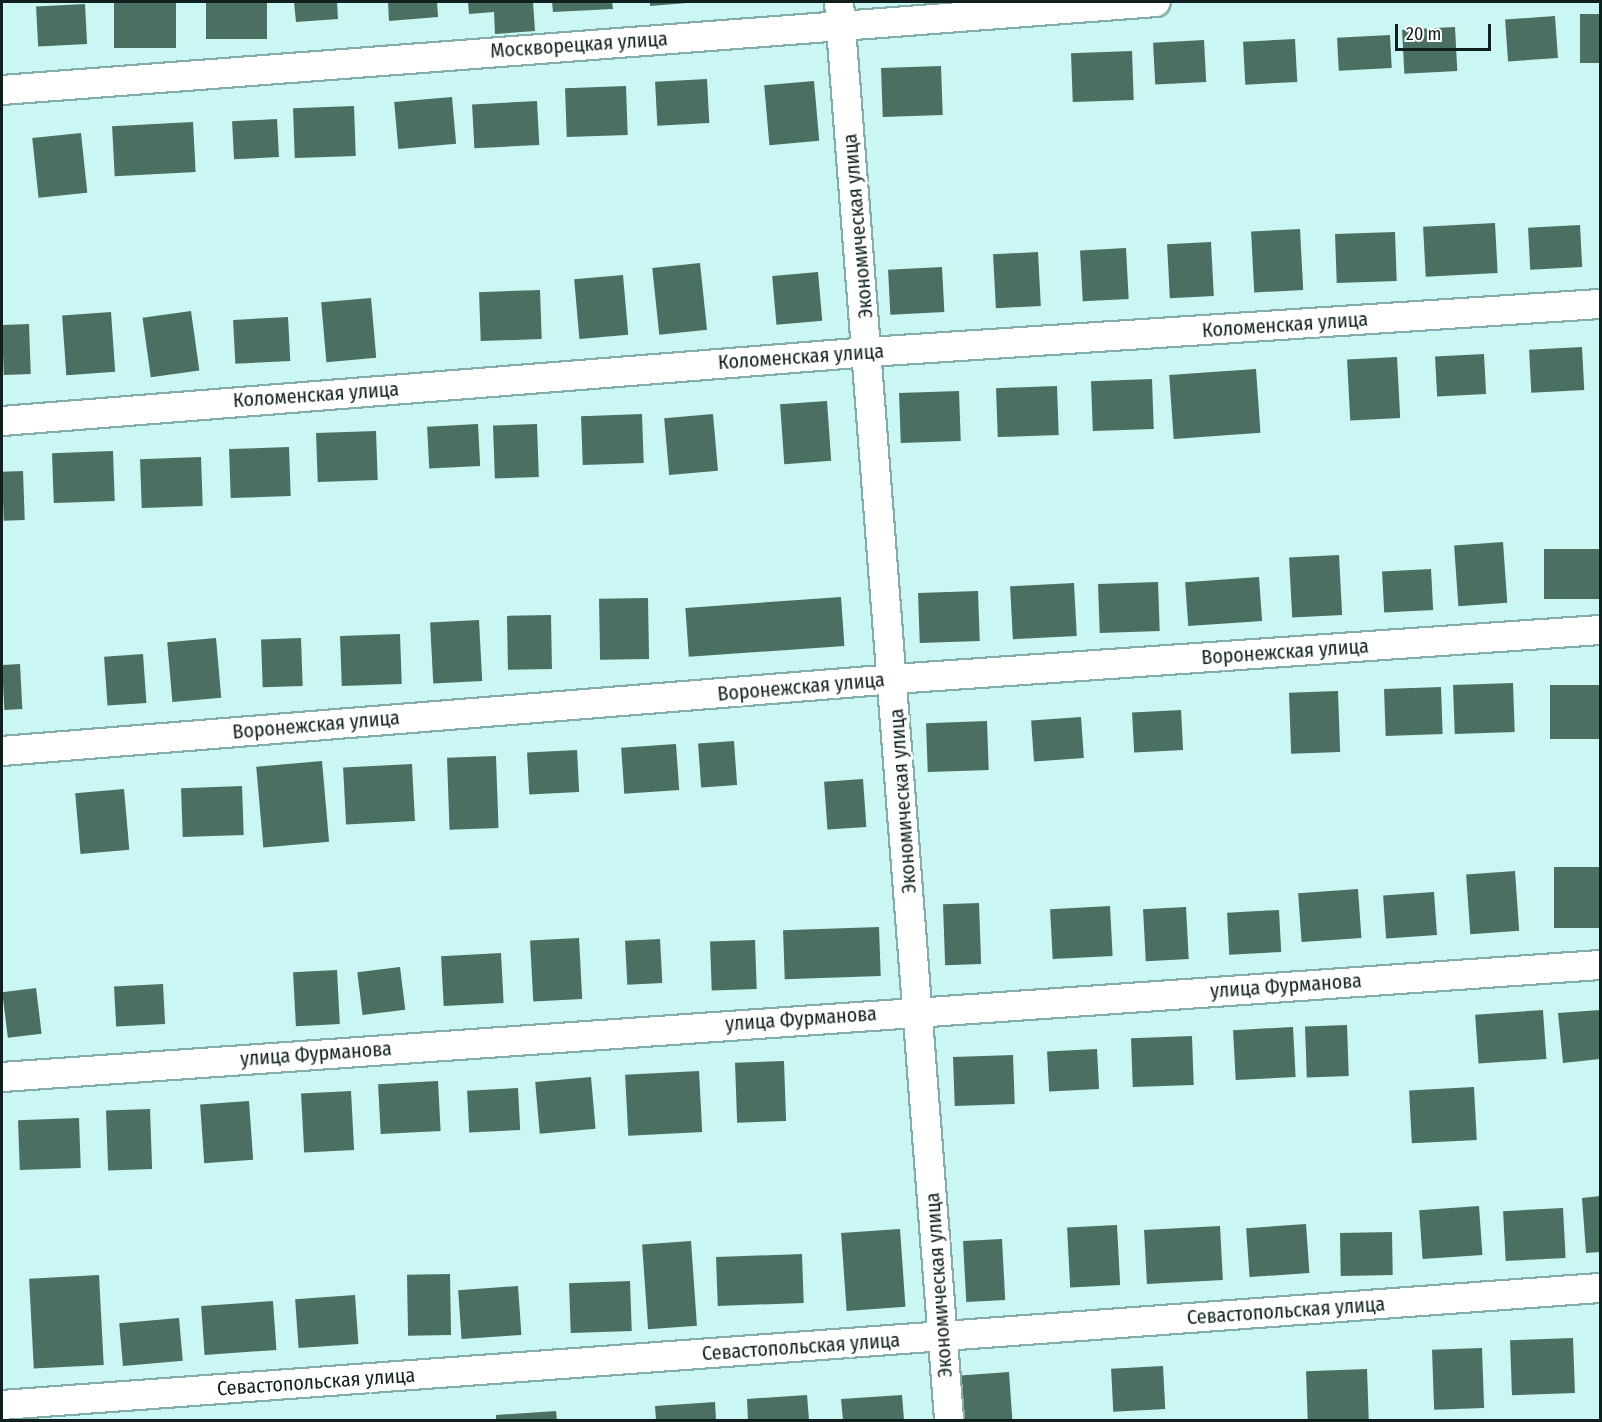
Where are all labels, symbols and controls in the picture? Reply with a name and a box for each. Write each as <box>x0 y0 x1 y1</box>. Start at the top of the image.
scale bar <box>1398 12 1494 50</box>
text: 20 m <box>1406 23 1441 45</box>
street label: Москворецкая улица <box>489 27 669 63</box>
street label: Экономическая улица <box>838 133 878 319</box>
street label: Коломенская улица <box>1201 307 1369 343</box>
street label: Коломенская улица <box>717 339 885 375</box>
street label: Коломенская улица <box>232 377 400 413</box>
street label: Воронежская улица <box>1200 634 1370 670</box>
street label: Воронежская улица <box>716 668 886 706</box>
street label: Воронежская улица <box>231 706 401 744</box>
street label: Экономическая улица <box>885 708 921 894</box>
street label: улица Фурманова <box>1209 969 1363 1003</box>
street label: улица Фурманова <box>724 1002 878 1036</box>
street label: улица Фурманова <box>239 1037 393 1071</box>
street label: Экономическая улица <box>921 1192 957 1378</box>
street label: Севастопольская улица <box>1186 1292 1386 1330</box>
street label: Севастопольская улица <box>701 1328 901 1366</box>
street label: Севастопольская улица <box>216 1363 416 1401</box>

